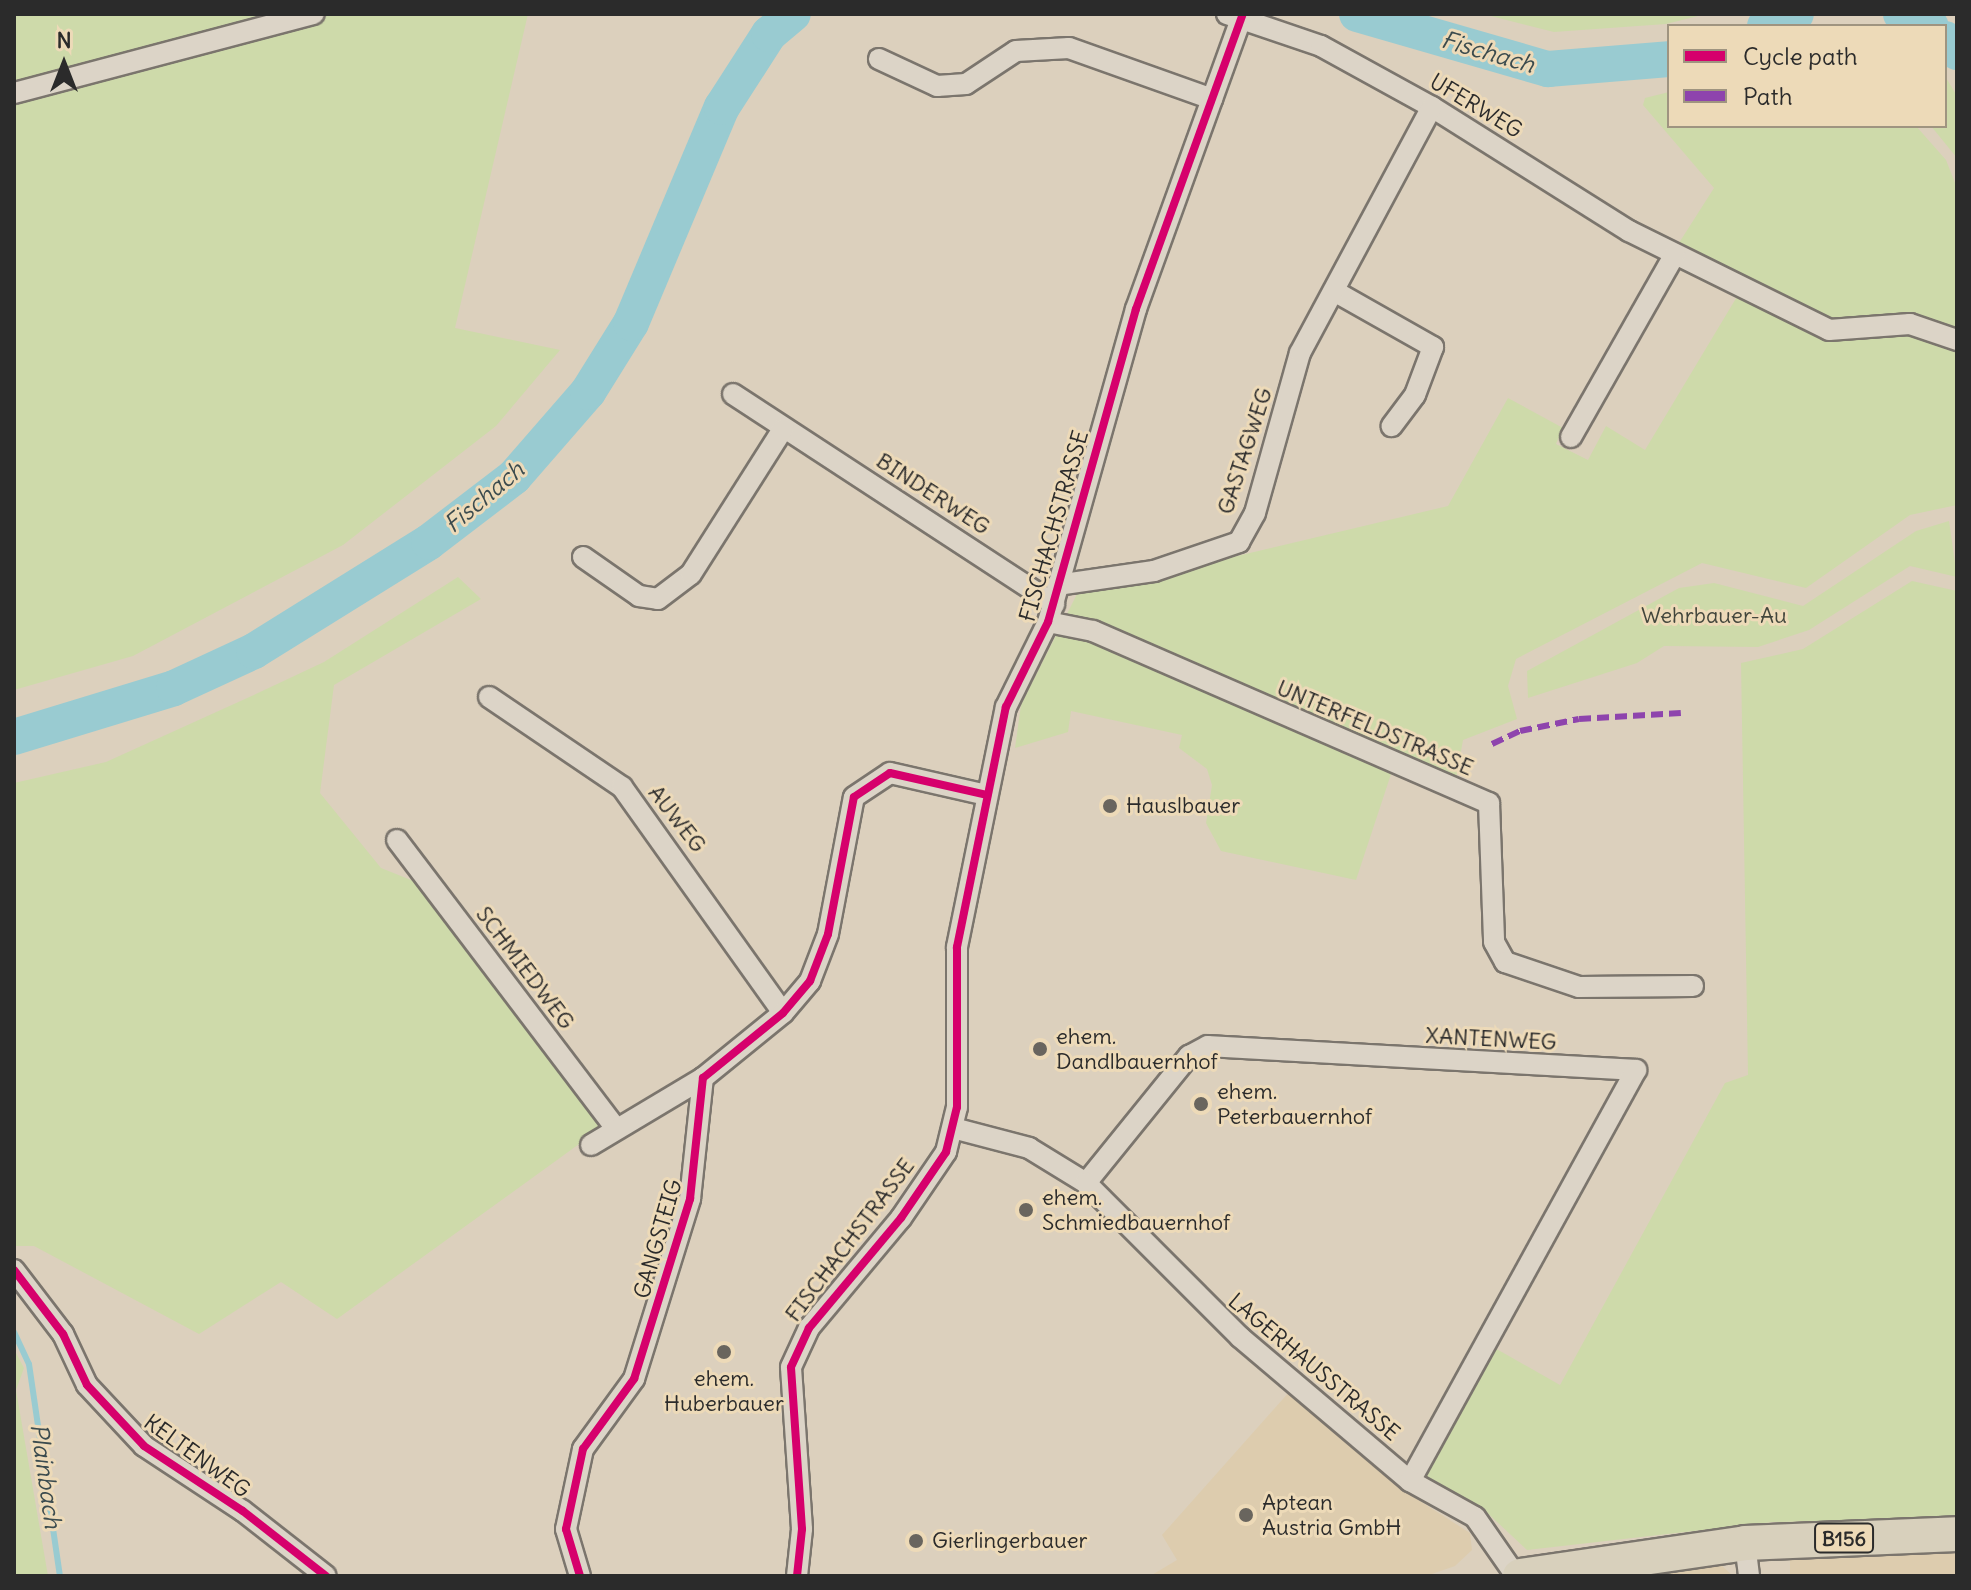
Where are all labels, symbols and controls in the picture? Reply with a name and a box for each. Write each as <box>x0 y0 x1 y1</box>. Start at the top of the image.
north arrow <box>24 24 104 104</box>
legend <box>1667 24 1947 128</box>
water label: Fischach <box>1438 25 1538 79</box>
text: N <box>56 26 72 54</box>
text: Cycle path <box>1743 41 1858 71</box>
street label: UFERWEG <box>1425 68 1527 144</box>
text: Path <box>1743 81 1793 111</box>
street label: GASTAGWEG <box>1212 384 1278 518</box>
street label: FISCHACHSTRASSE <box>1014 427 1094 625</box>
street label: BINDERWEG <box>871 448 995 540</box>
water label: Fischach <box>438 455 530 539</box>
park label: Wehrbauer-Au <box>1641 603 1787 629</box>
street label: UNTERFELDSTRASSE <box>1273 675 1477 781</box>
street label: AUWEG <box>643 780 711 858</box>
place label: Hauslbauer <box>1126 793 1240 819</box>
marker: Hauslbauer <box>1101 797 1119 815</box>
street label: SCHMIEDWEG <box>470 902 580 1034</box>
street label: XANTENWEG <box>1425 1022 1557 1056</box>
place label: ehem. Dandlbauernhof <box>1056 1023 1218 1074</box>
marker: ehem. Dandlbauernhof <box>1031 1040 1049 1058</box>
place label: ehem. Peterbauernhof <box>1217 1078 1372 1130</box>
marker: ehem. Peterbauernhof <box>1192 1095 1210 1113</box>
street label: FISCHACHSTRASSE <box>780 1153 920 1327</box>
street label: GANGSTEIG <box>628 1176 688 1302</box>
place label: ehem. Schmiedbauernhof <box>1042 1184 1230 1236</box>
marker: ehem. Schmiedbauernhof <box>1017 1201 1035 1219</box>
street label: LAGERHAUSSTRASSE <box>1223 1288 1405 1446</box>
marker: ehem. Huberbauer <box>715 1343 733 1361</box>
place label: ehem. Huberbauer <box>664 1365 784 1416</box>
street label: KELTENWEG <box>139 1409 255 1503</box>
water label: Plainbach <box>24 1422 68 1530</box>
place label: Aptean Austria GmbH <box>1262 1489 1401 1540</box>
marker: Aptean Austria GmbH <box>1237 1506 1255 1524</box>
road number: B156 <box>1814 1522 1874 1554</box>
place label: Gierlingerbauer <box>932 1528 1088 1554</box>
marker: Gierlingerbauer <box>907 1532 925 1550</box>

